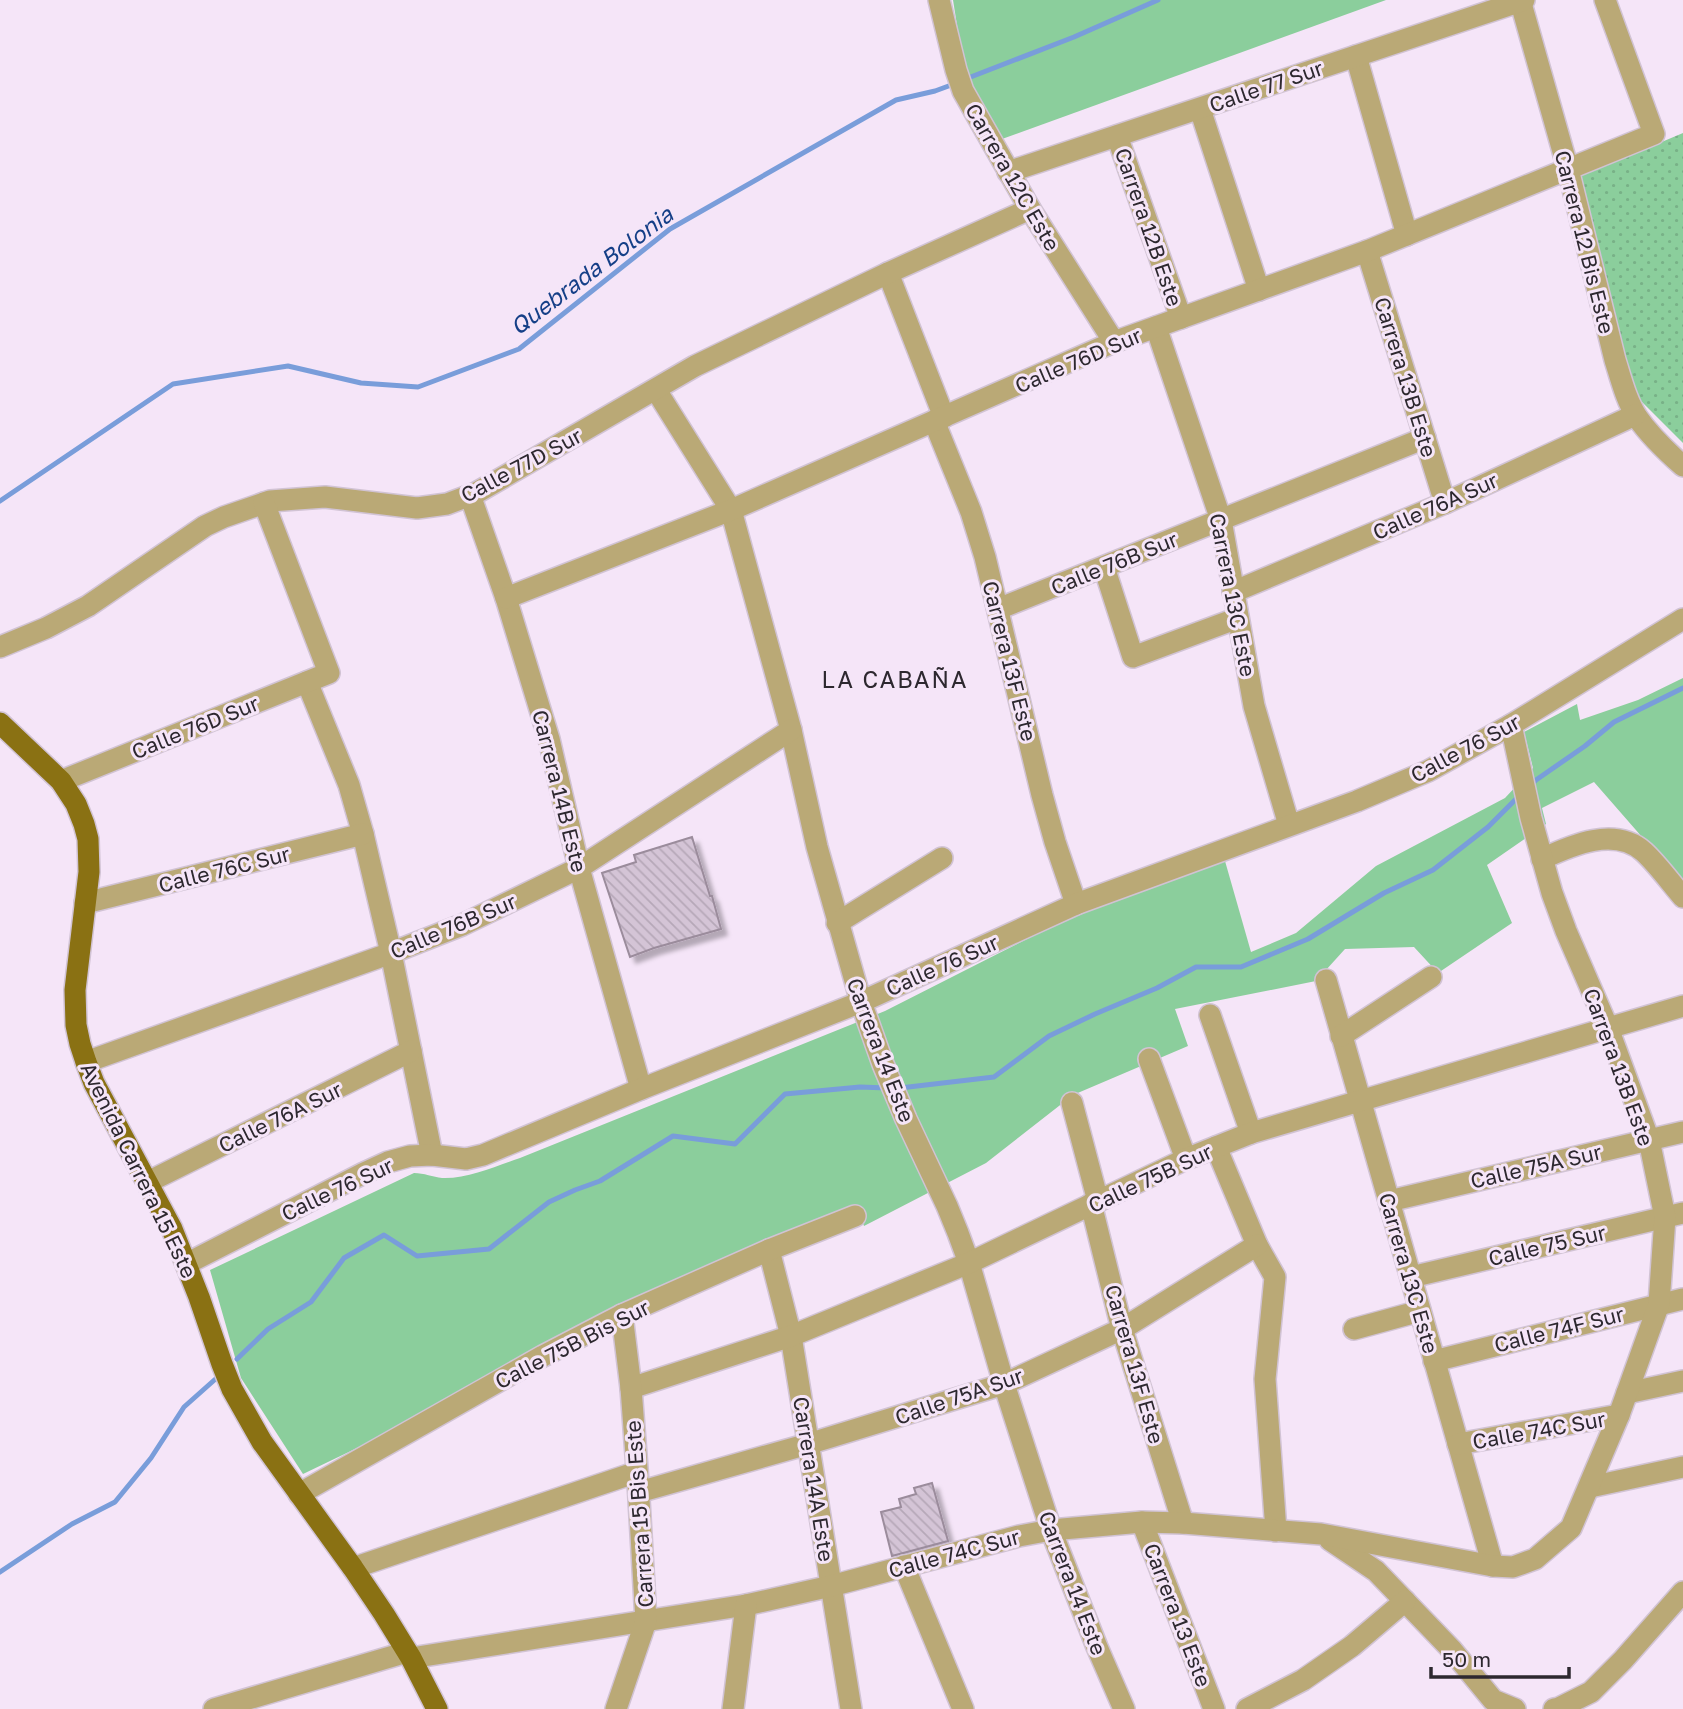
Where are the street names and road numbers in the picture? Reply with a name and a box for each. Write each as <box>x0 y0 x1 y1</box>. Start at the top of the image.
street label: Calle 77 Sur <box>1206 54 1326 118</box>
street label: Carrera 12C Este <box>960 99 1066 255</box>
street label: Carrera 12B Este <box>1110 144 1188 310</box>
street label: Carrera 12 Bis Este <box>1550 148 1620 336</box>
street label: Carrera 13B Este <box>1369 294 1443 460</box>
street label: Calle 76D Sur <box>1011 322 1145 398</box>
street label: Calle 77D Sur <box>456 422 586 508</box>
street label: Calle 76A Sur <box>1368 467 1502 545</box>
street label: Carrera 13C Este <box>1204 511 1262 679</box>
street label: Calle 76B Sur <box>1047 526 1181 600</box>
street label: Carrera 13F Este <box>978 578 1042 744</box>
street label: Calle 76D Sur <box>128 690 262 764</box>
street label: Carrera 14B Este <box>527 707 593 875</box>
street label: Calle 76 Sur <box>1406 708 1524 788</box>
street label: Calle 76C Sur <box>156 840 292 898</box>
street label: Calle 76B Sur <box>386 888 520 964</box>
street label: Calle 76 Sur <box>882 929 1002 1001</box>
street label: Carrera 14 Este <box>842 974 920 1126</box>
street label: Carrera 13B Este <box>1578 985 1660 1149</box>
street label: Avenida Carrera 15 Este <box>75 1058 203 1282</box>
street label: Calle 76A Sur <box>214 1076 346 1158</box>
street label: Calle 75B Sur <box>1084 1138 1216 1218</box>
street label: Calle 75A Sur <box>1468 1138 1604 1194</box>
street label: Calle 76 Sur <box>277 1152 397 1226</box>
street label: Carrera 13C Este <box>1374 1190 1444 1356</box>
street label: Calle 75 Sur <box>1486 1219 1608 1271</box>
street label: Carrera 13F Este <box>1100 1281 1170 1447</box>
street label: Calle 75B Bis Sur <box>490 1294 654 1394</box>
street label: Calle 74F Sur <box>1491 1300 1627 1358</box>
street label: Calle 75A Sur <box>892 1362 1026 1430</box>
street label: Carrera 14A Este <box>788 1395 840 1563</box>
street label: Calle 74C Sur <box>1470 1406 1608 1454</box>
street label: Carrera 15 Bis Este <box>619 1419 659 1609</box>
street label: Carrera 14 Este <box>1034 1507 1112 1659</box>
street label: Calle 74C Sur <box>886 1523 1022 1583</box>
street label: Carrera 13 Este <box>1139 1539 1217 1691</box>

